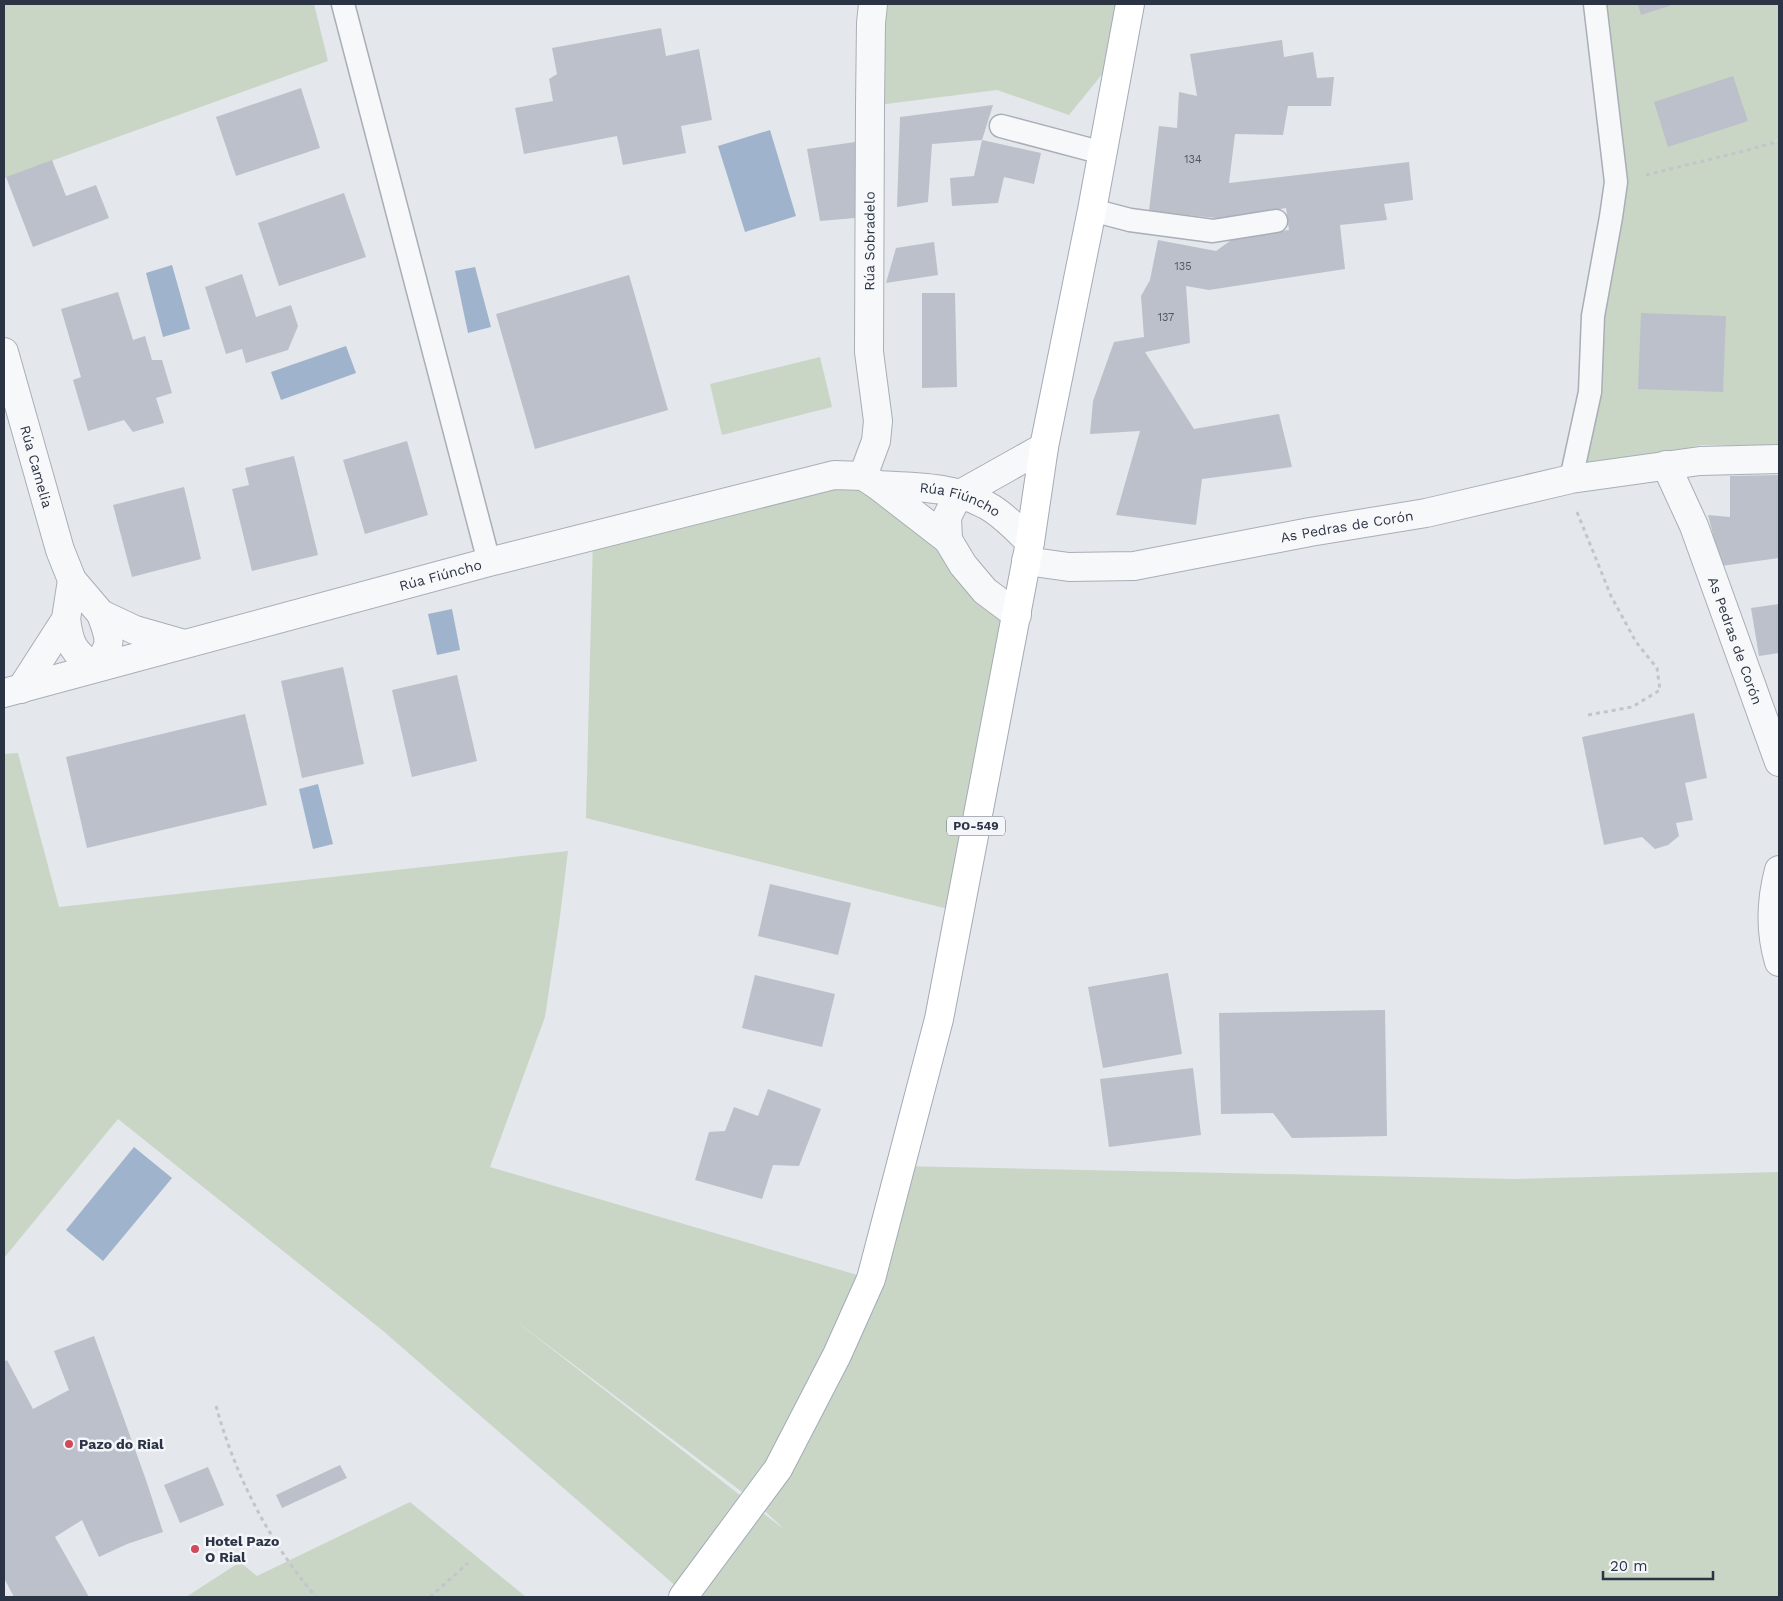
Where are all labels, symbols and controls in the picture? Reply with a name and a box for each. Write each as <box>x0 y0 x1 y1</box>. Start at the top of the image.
house number: 134 <box>1184 153 1202 166</box>
street label: Rúa Sobradelo <box>861 191 878 291</box>
house number: 135 <box>1174 260 1192 273</box>
house number: 137 <box>1158 311 1174 324</box>
street label: Rúa Camelia <box>17 423 56 510</box>
street label: Rúa Fiúncho <box>919 479 1004 520</box>
street label: As Pedras de Corón <box>1279 507 1414 546</box>
street label: Rúa Fiúncho <box>397 556 483 594</box>
street label: As Pedras de Corón <box>1705 575 1766 707</box>
road number: PO-549 <box>947 816 1005 836</box>
place label: Pazo do Rial <box>79 1436 164 1452</box>
marker: Pazo do Rial <box>63 1438 75 1450</box>
place label: Hotel Pazo O Rial <box>205 1533 279 1565</box>
marker: Hotel Pazo O Rial <box>189 1543 201 1555</box>
scale bar <box>1603 1548 1713 1580</box>
text: 20 m <box>1610 1557 1648 1575</box>

